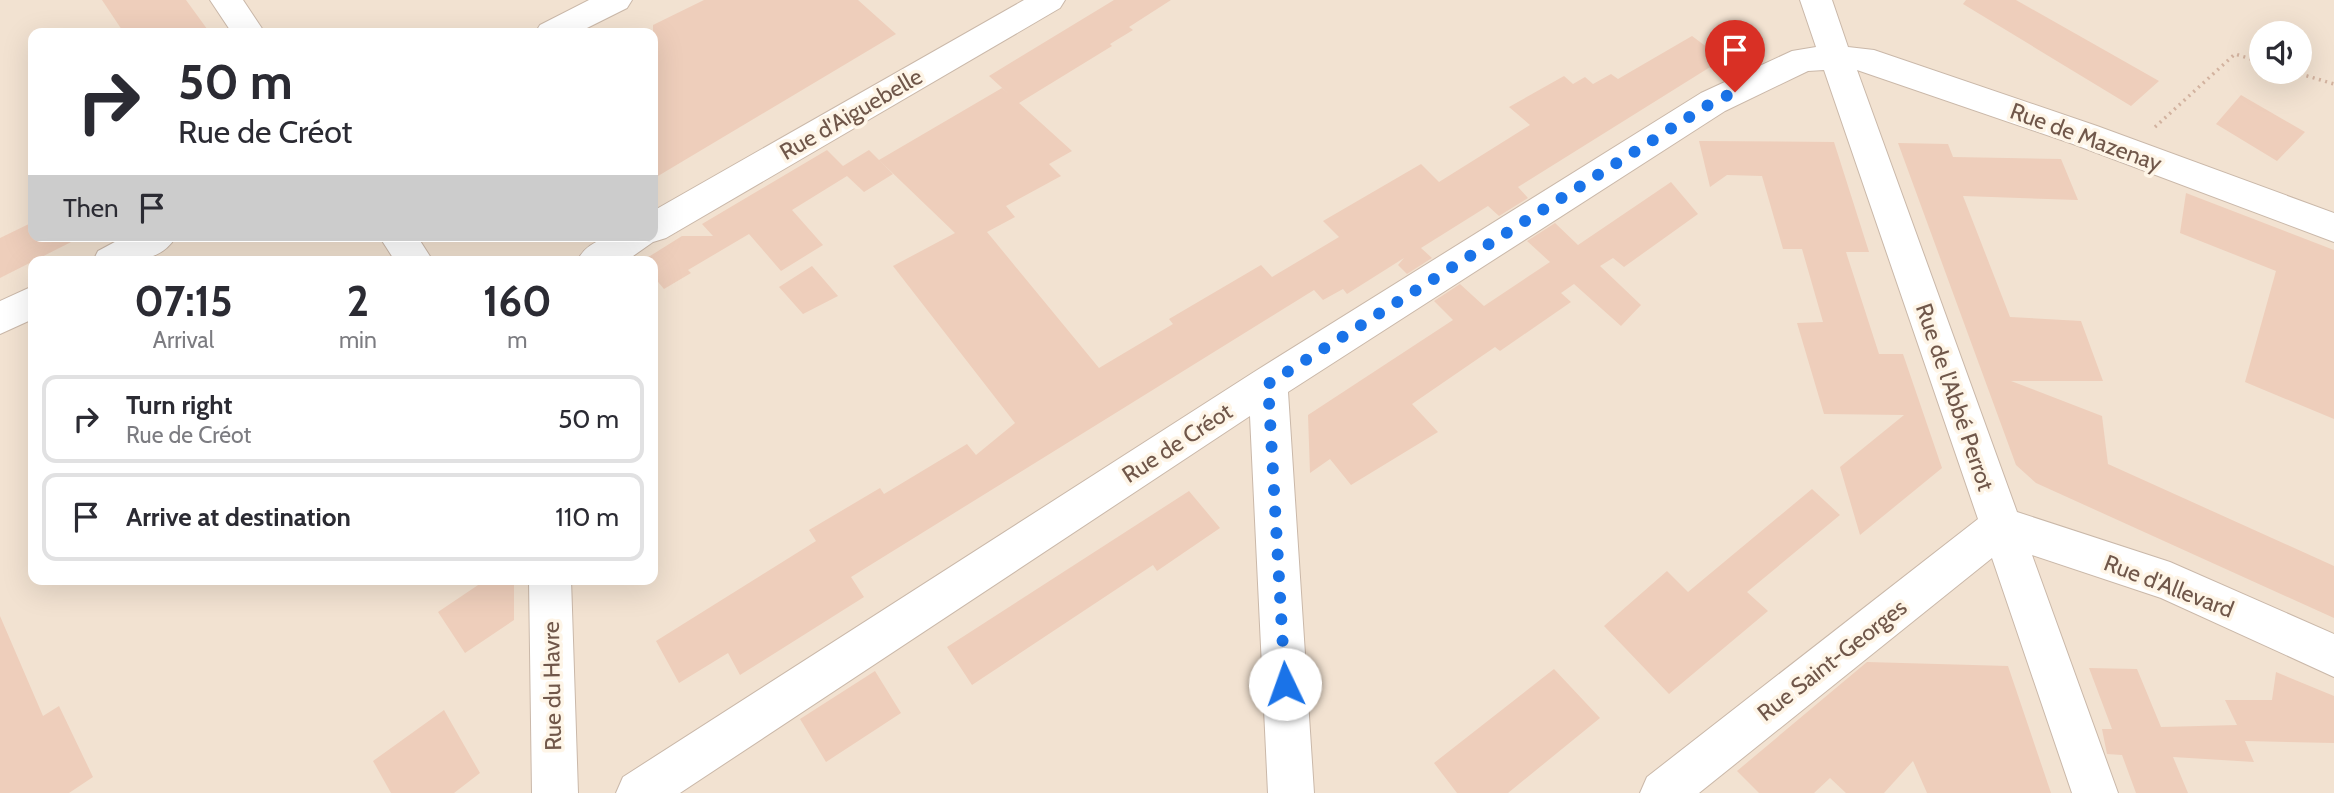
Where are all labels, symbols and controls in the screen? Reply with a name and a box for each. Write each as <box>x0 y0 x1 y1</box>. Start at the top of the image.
pin <box>1705 20 1765 92</box>
map controls <box>2249 21 2312 84</box>
button: sound <box>2249 21 2312 84</box>
icon: arrive <box>1716 31 1754 69</box>
text: 50 m <box>178 52 293 111</box>
icon: right <box>63 56 154 147</box>
street label: Rue d'Aiguebelle <box>775 62 927 166</box>
street label: Rue de Mazenay <box>2006 97 2166 178</box>
text: Rue de Créot <box>178 112 352 151</box>
icon: arrive <box>133 189 171 227</box>
text: Then <box>63 192 119 224</box>
text: 07:15 <box>134 275 233 327</box>
text: 2 <box>347 275 369 327</box>
text: 160 <box>483 275 552 327</box>
street label: Rue de l'Abbé Perrot <box>1910 300 2000 495</box>
text: Arrival <box>153 326 214 354</box>
text: min <box>339 326 377 354</box>
text: m <box>507 326 527 354</box>
text: Turn right <box>126 389 232 421</box>
street label: Rue de Créot <box>1117 397 1237 489</box>
icon: right <box>67 400 105 438</box>
text: 50 m <box>558 403 619 435</box>
text: Rue de Créot <box>126 421 251 449</box>
icon: arrive <box>67 498 105 536</box>
text: Arrive at destination <box>126 501 351 533</box>
text: 110 m <box>555 501 619 533</box>
street label: Rue d'Allevard <box>2100 548 2238 624</box>
street label: Rue Saint-Georges <box>1752 593 1912 727</box>
street label: Rue du Havre <box>537 621 567 751</box>
position arrow <box>1248 647 1322 721</box>

